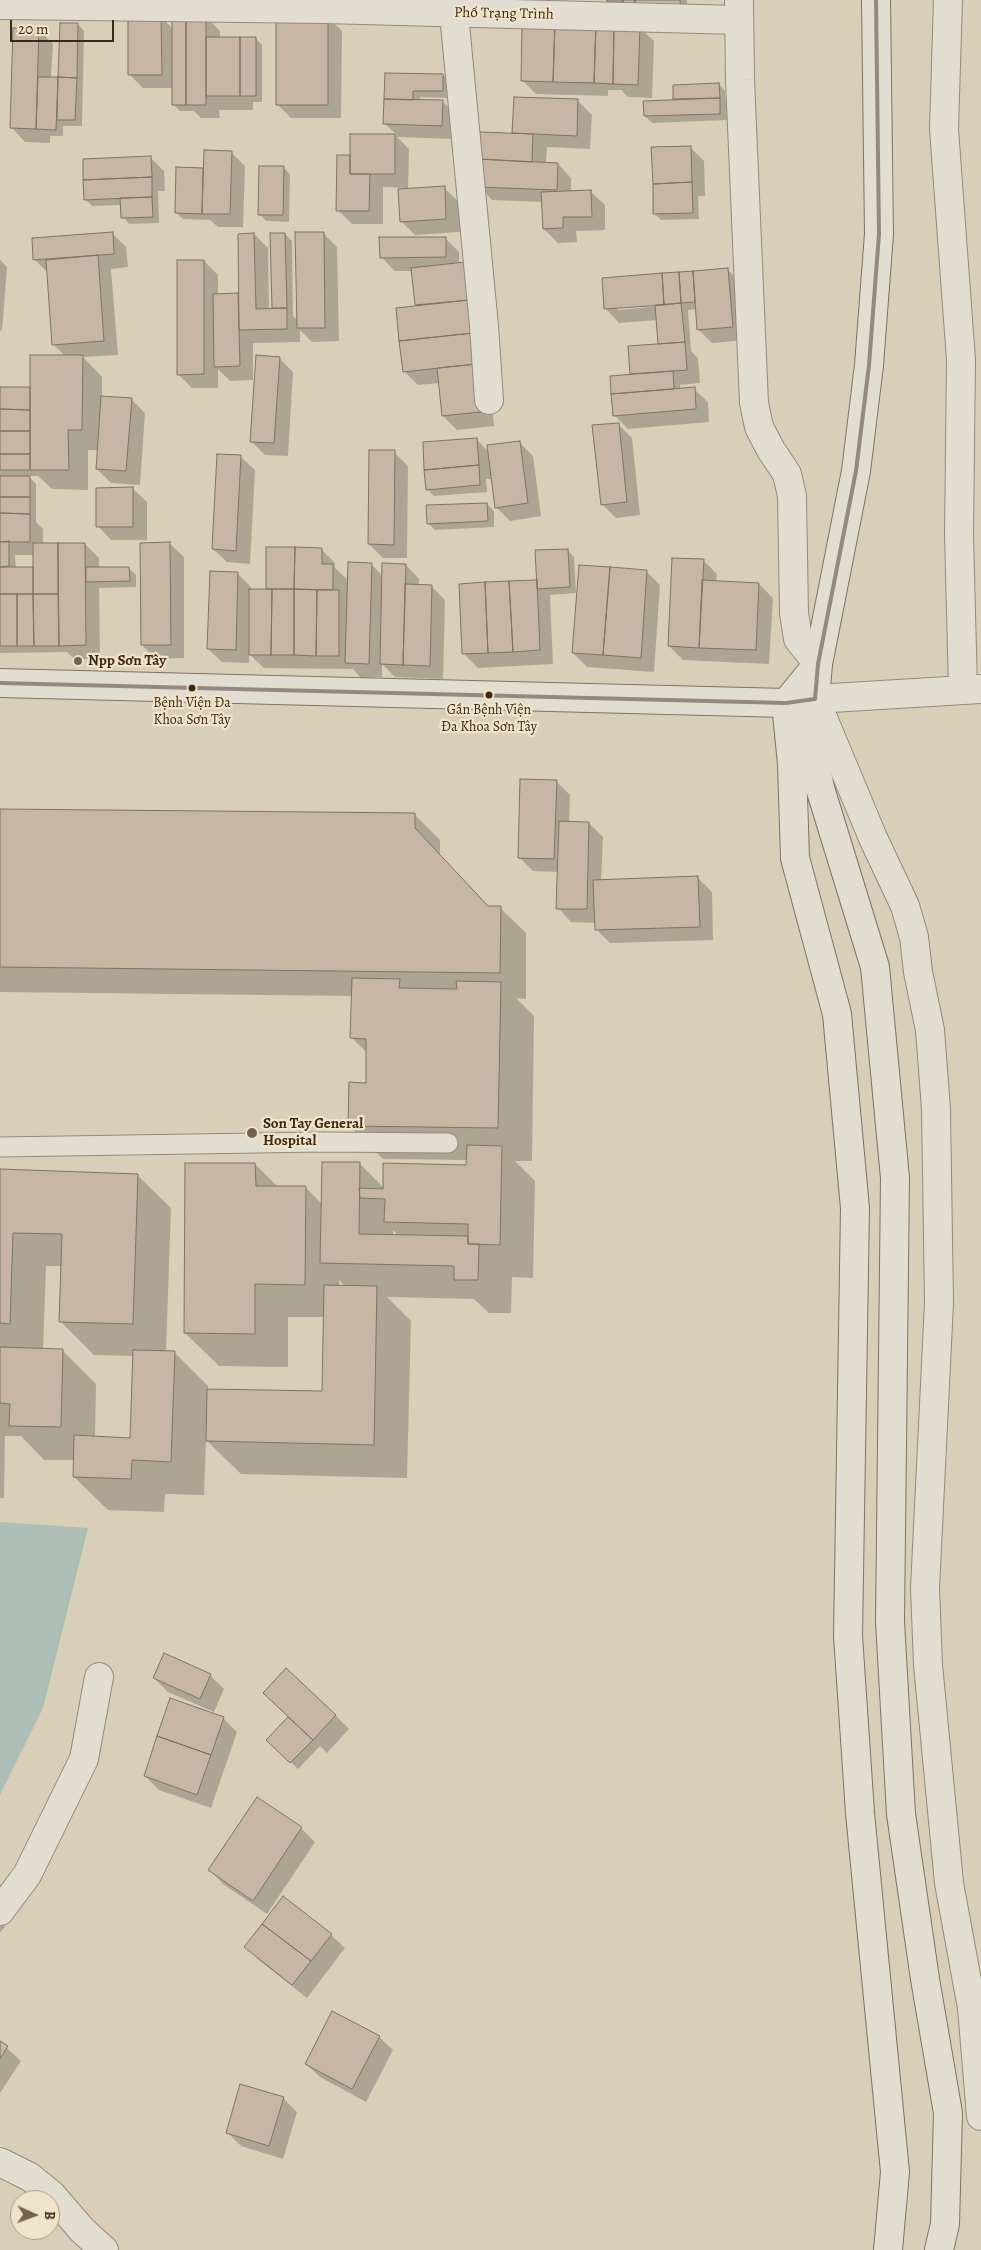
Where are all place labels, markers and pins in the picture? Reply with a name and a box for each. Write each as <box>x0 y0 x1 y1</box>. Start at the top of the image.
place label: Npp Sơn Tây <box>88 652 166 670</box>
marker: Npp Sơn Tây <box>72 655 84 667</box>
marker: Bệnh Viện Đa Khoa Sơn Tây <box>187 683 197 693</box>
marker: Gần Bệnh Viện Đa Khoa Sơn Tây <box>484 690 494 700</box>
place label: Bệnh Viện Đa Khoa Sơn Tây <box>153 696 231 729</box>
place label: Gần Bệnh Viện Đa Khoa Sơn Tây <box>441 703 537 736</box>
place label: Son Tay General Hospital <box>263 1115 363 1150</box>
marker: Son Tay General Hospital <box>245 1126 259 1140</box>

